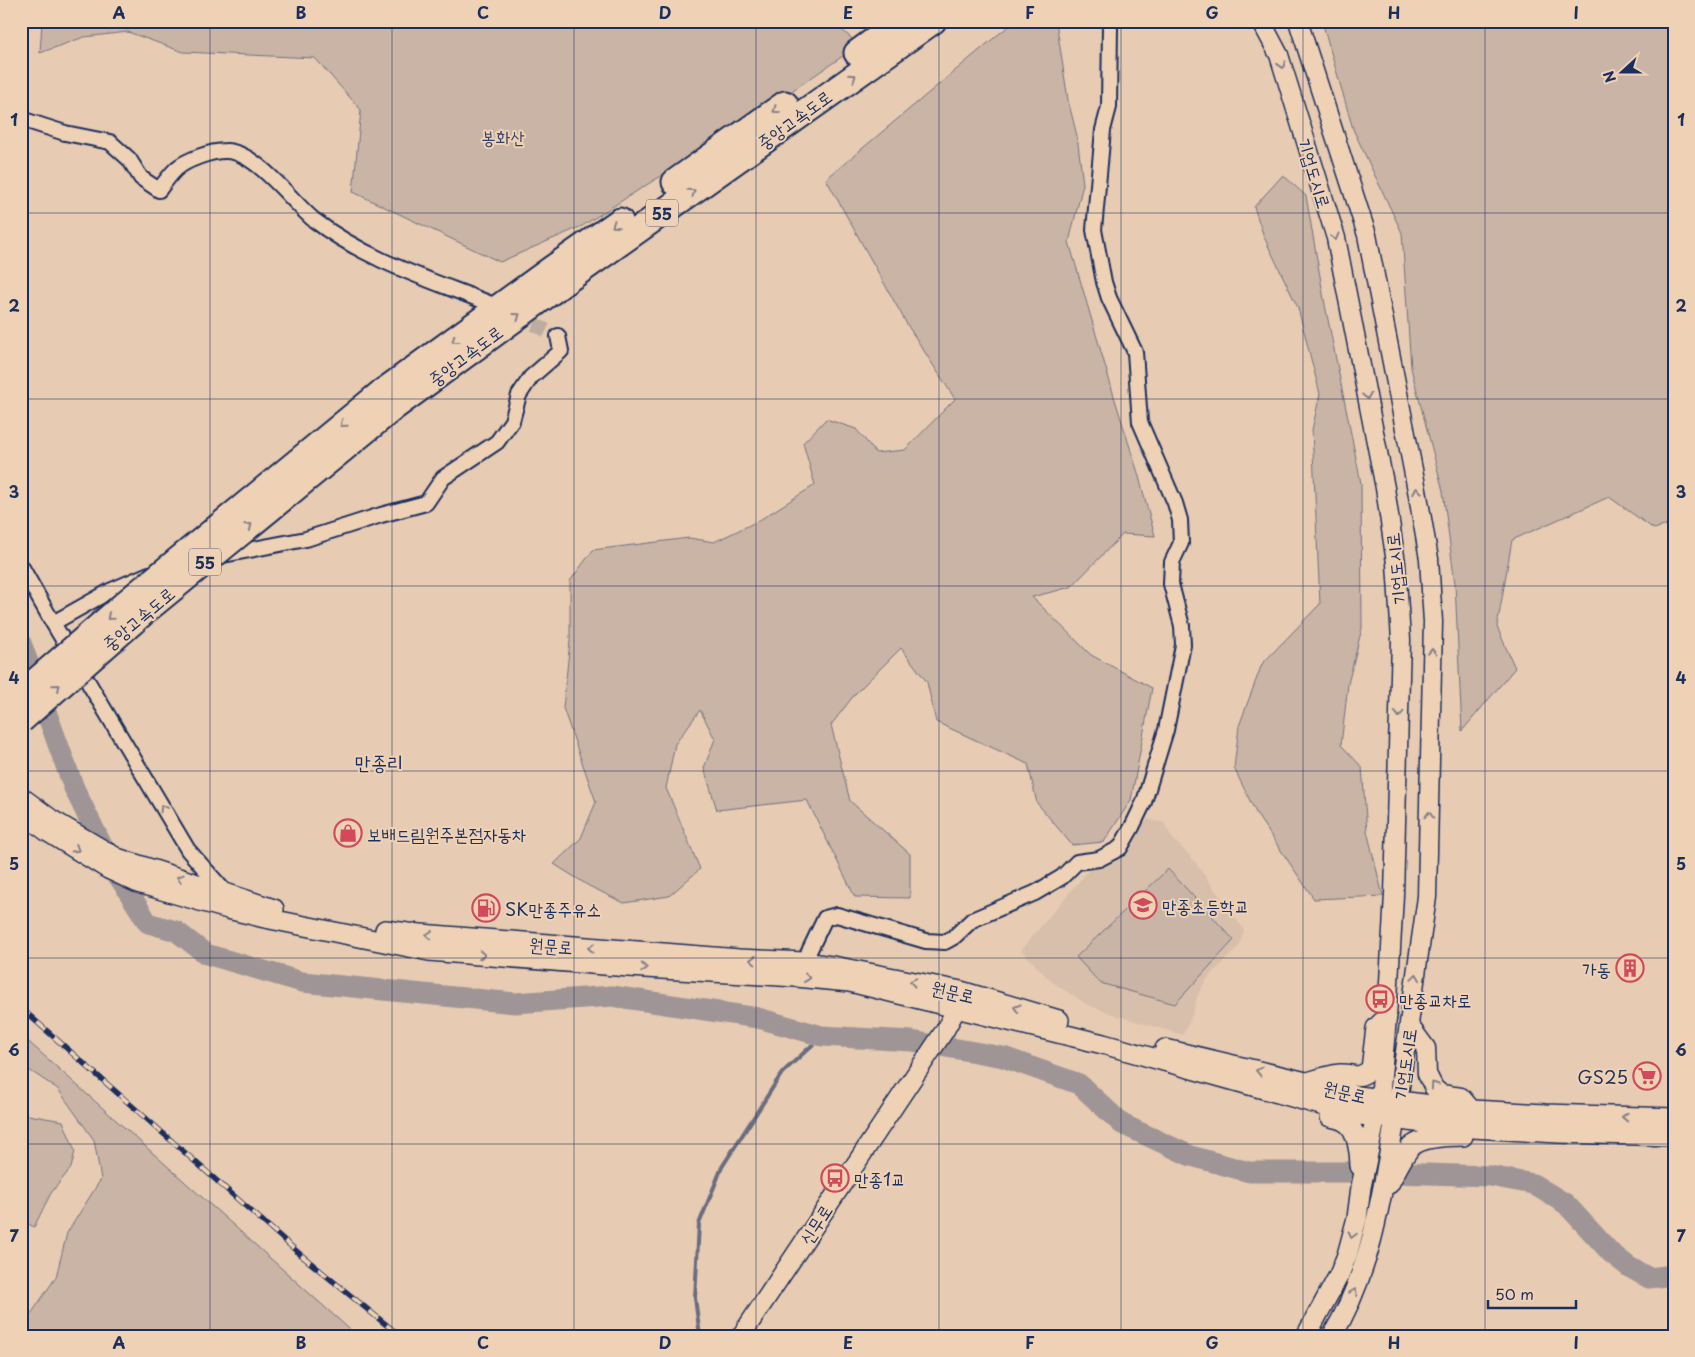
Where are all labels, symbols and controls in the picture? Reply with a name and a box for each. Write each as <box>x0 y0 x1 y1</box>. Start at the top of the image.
text: A <box>113 0 126 24</box>
text: B <box>296 0 307 24</box>
text: C <box>477 0 489 24</box>
text: D <box>659 0 671 24</box>
text: E <box>843 0 853 24</box>
text: F <box>1025 0 1035 24</box>
text: G <box>1205 0 1219 24</box>
text: H <box>1388 0 1400 24</box>
text: I <box>1573 0 1579 24</box>
north arrow <box>1598 48 1648 98</box>
one-way arrow <box>1276 60 1286 69</box>
text: N <box>1598 68 1621 86</box>
one-way arrow <box>847 74 857 83</box>
street label: 중앙고속도로 <box>751 83 837 155</box>
one-way arrow <box>772 104 782 113</box>
text: 1 <box>10 107 18 131</box>
text: 1 <box>1677 107 1685 131</box>
park label: 봉화산 <box>481 123 525 150</box>
street label: 기업도시로 <box>1292 134 1338 212</box>
one-way arrow <box>686 189 696 198</box>
road number: 55 <box>646 200 678 227</box>
one-way arrow <box>611 219 621 228</box>
one-way arrow <box>1329 233 1340 242</box>
text: 2 <box>8 293 20 317</box>
text: 2 <box>1675 293 1687 317</box>
one-way arrow <box>511 313 521 322</box>
street label: 중앙고속도로 <box>422 318 508 392</box>
one-way arrow <box>451 334 461 343</box>
one-way arrow <box>1361 392 1371 401</box>
one-way arrow <box>340 418 349 427</box>
text: 3 <box>9 479 19 503</box>
text: 3 <box>1676 479 1686 503</box>
one-way arrow <box>1412 487 1423 496</box>
one-way arrow <box>243 524 252 532</box>
street label: 기업도시로 <box>1378 532 1412 606</box>
road number: 55 <box>189 548 221 576</box>
street label: 중앙고속도로 <box>96 580 180 656</box>
one-way arrow <box>107 611 116 620</box>
one-way arrow <box>1427 648 1438 656</box>
text: 4 <box>9 665 20 689</box>
text: 4 <box>1676 665 1687 689</box>
one-way arrow <box>52 684 61 693</box>
one-way arrow <box>1394 710 1404 718</box>
district label: 만종리 <box>355 747 403 777</box>
one-way arrow <box>159 805 169 814</box>
one-way arrow <box>1424 811 1434 818</box>
shop icon: 보배드림원주본점자동차 <box>333 818 363 848</box>
place label: 보배드림원주본점자동차 <box>367 820 526 847</box>
one-way arrow <box>70 843 79 853</box>
text: 5 <box>9 851 19 875</box>
text: 5 <box>1676 851 1686 875</box>
one-way arrow <box>176 874 184 884</box>
school or university icon: 만종초등학교 <box>1128 890 1158 920</box>
place label: 만종초등학교 <box>1162 892 1249 919</box>
fuel station icon: SK만종주유소 <box>471 893 501 923</box>
place label: SK만종주유소 <box>505 895 601 922</box>
one-way arrow <box>424 930 432 941</box>
street label: 원문로 <box>528 930 574 960</box>
one-way arrow <box>586 943 594 954</box>
one-way arrow <box>479 949 487 960</box>
building icon: 가동 <box>1615 953 1645 983</box>
one-way arrow <box>748 954 756 965</box>
place label: 가동 <box>1582 955 1611 982</box>
one-way arrow <box>641 962 649 973</box>
one-way arrow <box>803 972 811 983</box>
one-way arrow <box>1410 972 1421 980</box>
street label: 원문로 <box>929 973 977 1009</box>
one-way arrow <box>909 978 918 988</box>
bus stop icon: 만종교차로 <box>1365 984 1395 1014</box>
place label: 만종교차로 <box>1399 986 1471 1013</box>
one-way arrow <box>1014 1003 1022 1013</box>
street label: 기업도시로 <box>1386 1026 1422 1102</box>
text: 6 <box>8 1037 20 1061</box>
text: 6 <box>1675 1037 1687 1061</box>
supermarket icon: GS25 <box>1632 1061 1662 1091</box>
place label: GS25 <box>1577 1063 1628 1090</box>
one-way arrow <box>1254 1066 1263 1077</box>
street label: 원문로 <box>1321 1073 1369 1109</box>
one-way arrow <box>1431 1081 1440 1091</box>
one-way arrow <box>1621 1112 1628 1122</box>
bus stop icon: 만종1교 <box>820 1163 850 1193</box>
place label: 만종1교 <box>854 1165 906 1192</box>
street label: 신무로 <box>792 1198 838 1250</box>
text: 7 <box>9 1223 19 1247</box>
text: 7 <box>1676 1223 1686 1247</box>
one-way arrow <box>1347 1231 1358 1240</box>
scale bar <box>1488 1277 1575 1309</box>
text: 50 m <box>1495 1282 1534 1305</box>
one-way arrow <box>1347 1288 1358 1297</box>
text: A <box>113 1330 126 1354</box>
text: B <box>296 1330 307 1354</box>
text: C <box>477 1330 489 1354</box>
text: D <box>659 1330 671 1354</box>
text: E <box>843 1330 853 1354</box>
text: F <box>1025 1330 1035 1354</box>
text: G <box>1205 1330 1219 1354</box>
text: H <box>1388 1330 1400 1354</box>
text: I <box>1573 1330 1579 1354</box>

